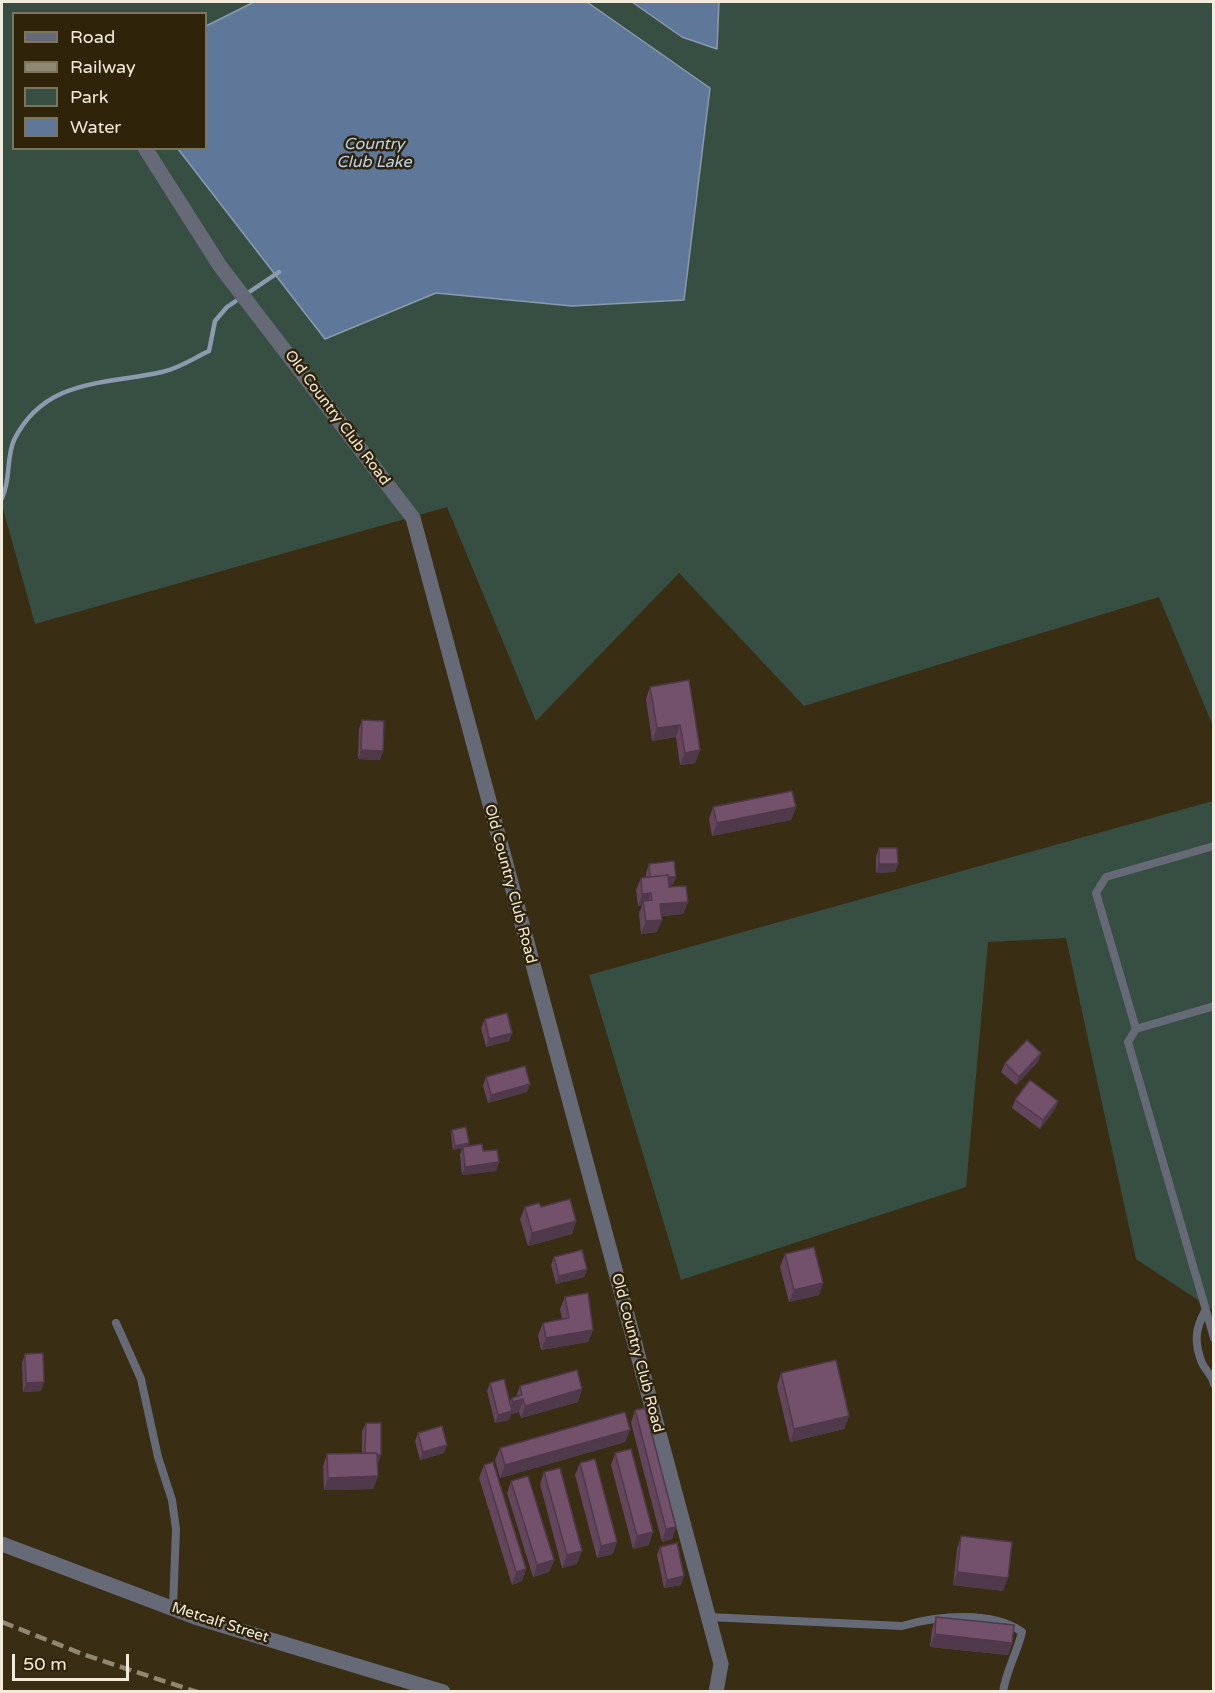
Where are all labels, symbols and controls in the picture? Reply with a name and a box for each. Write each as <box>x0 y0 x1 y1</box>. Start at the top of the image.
legend <box>12 12 207 150</box>
text: Road <box>70 26 115 48</box>
text: Railway <box>70 56 136 78</box>
text: Park <box>70 86 108 108</box>
text: Water <box>70 116 121 138</box>
water label: Country Club Lake <box>337 135 411 173</box>
street label: Old Country Club Road <box>280 347 394 489</box>
street label: Old Country Club Road <box>480 802 540 966</box>
street label: Old Country Club Road <box>607 1271 667 1435</box>
street label: Metcalf Street <box>169 1599 271 1647</box>
scale bar <box>15 1642 132 1680</box>
text: 50 m <box>23 1653 67 1675</box>

